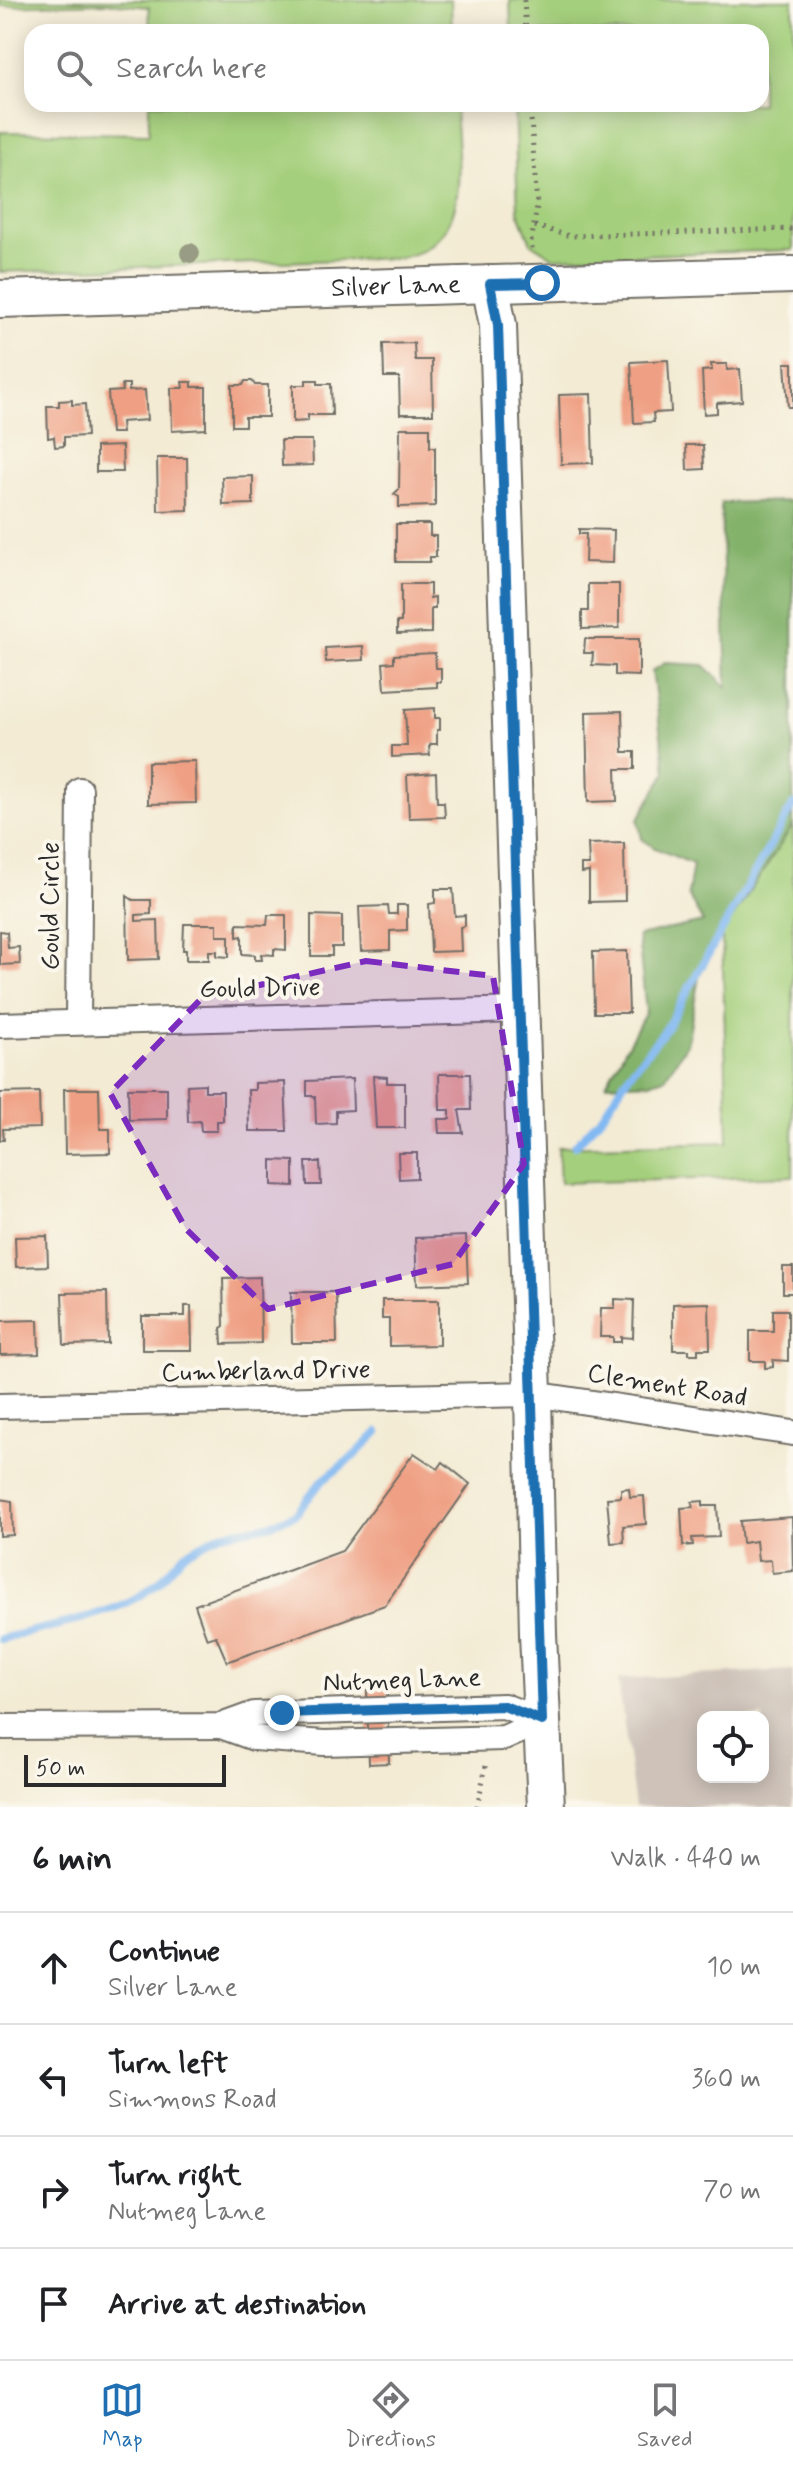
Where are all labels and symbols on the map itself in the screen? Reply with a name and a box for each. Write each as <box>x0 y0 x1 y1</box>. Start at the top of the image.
route start <box>524 265 560 301</box>
street label: Silver Lane <box>331 268 461 306</box>
street label: Gould Circle <box>34 842 68 970</box>
street label: Gould Drive <box>199 971 321 1007</box>
street label: Cumberland Drive <box>161 1353 371 1391</box>
street label: Clement Road <box>585 1357 749 1415</box>
street label: Nutmeg Lane <box>322 1661 482 1701</box>
route end <box>264 1695 300 1731</box>
scale bar <box>24 1751 226 1787</box>

